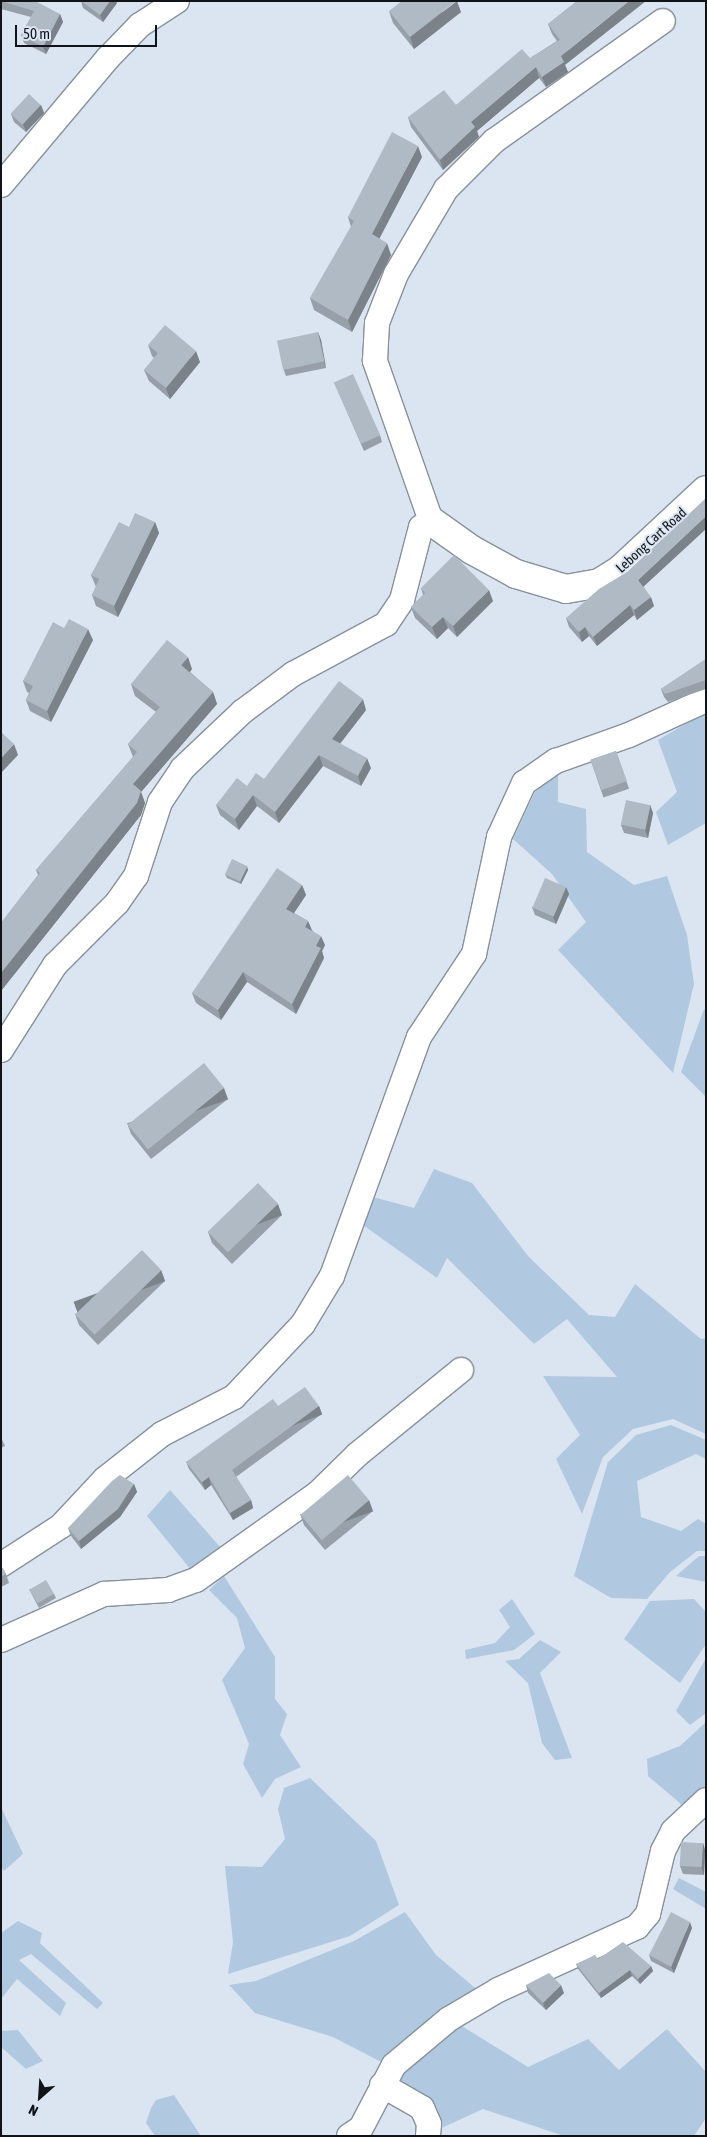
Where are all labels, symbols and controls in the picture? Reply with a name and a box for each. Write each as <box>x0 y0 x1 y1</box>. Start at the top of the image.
scale bar <box>18 15 160 47</box>
text: 50 m <box>23 25 50 42</box>
street label: Lebong Cart Road <box>612 504 690 576</box>
north arrow <box>15 2072 65 2122</box>
text: N <box>26 2101 41 2119</box>

